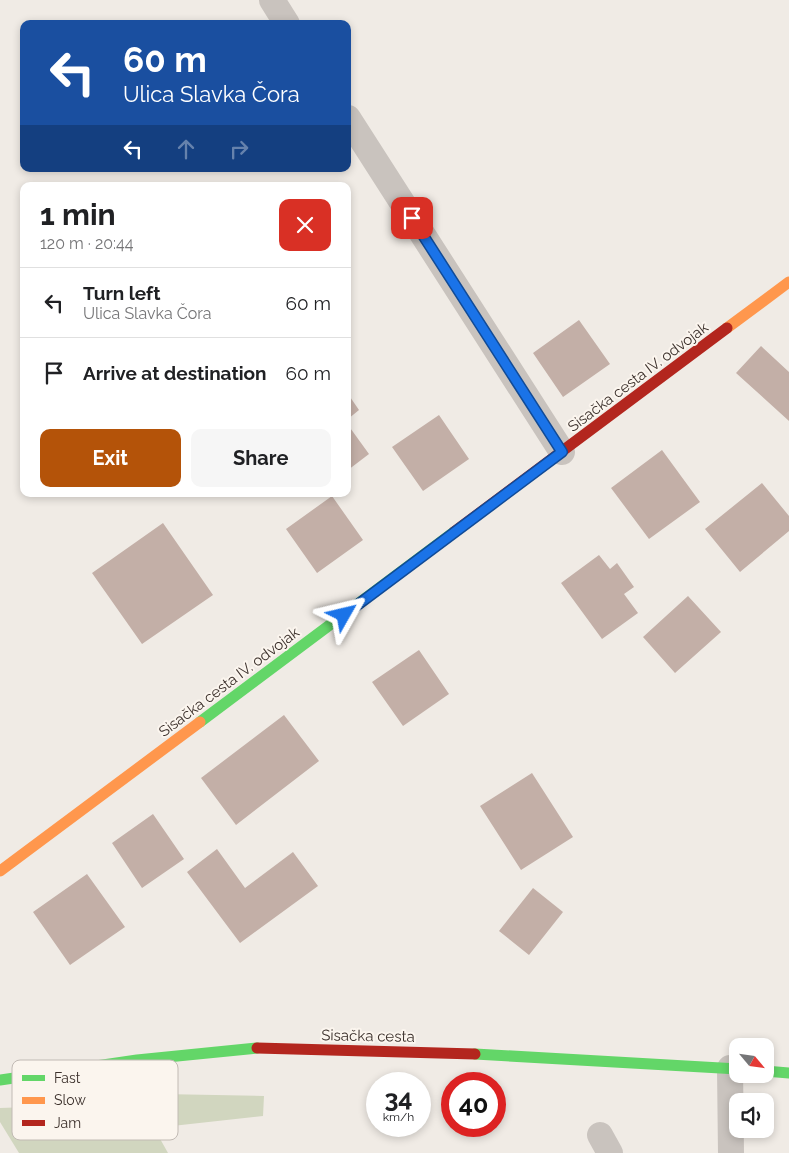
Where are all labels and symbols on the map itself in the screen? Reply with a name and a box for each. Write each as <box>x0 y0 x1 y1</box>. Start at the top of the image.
pin <box>391 197 433 239</box>
street label: Sisačka cesta IV. odvojak <box>564 318 712 436</box>
position arrow <box>317 588 369 640</box>
street label: Sisačka cesta IV. odvojak <box>155 623 303 741</box>
street label: Sisačka cesta <box>321 1026 415 1046</box>
north arrow <box>729 1038 774 1082</box>
legend <box>12 1060 178 1140</box>
text: Fast <box>54 1070 81 1086</box>
speed limit sign: 40 <box>441 1072 506 1137</box>
text: Slow <box>54 1092 86 1108</box>
text: Jam <box>54 1115 81 1131</box>

